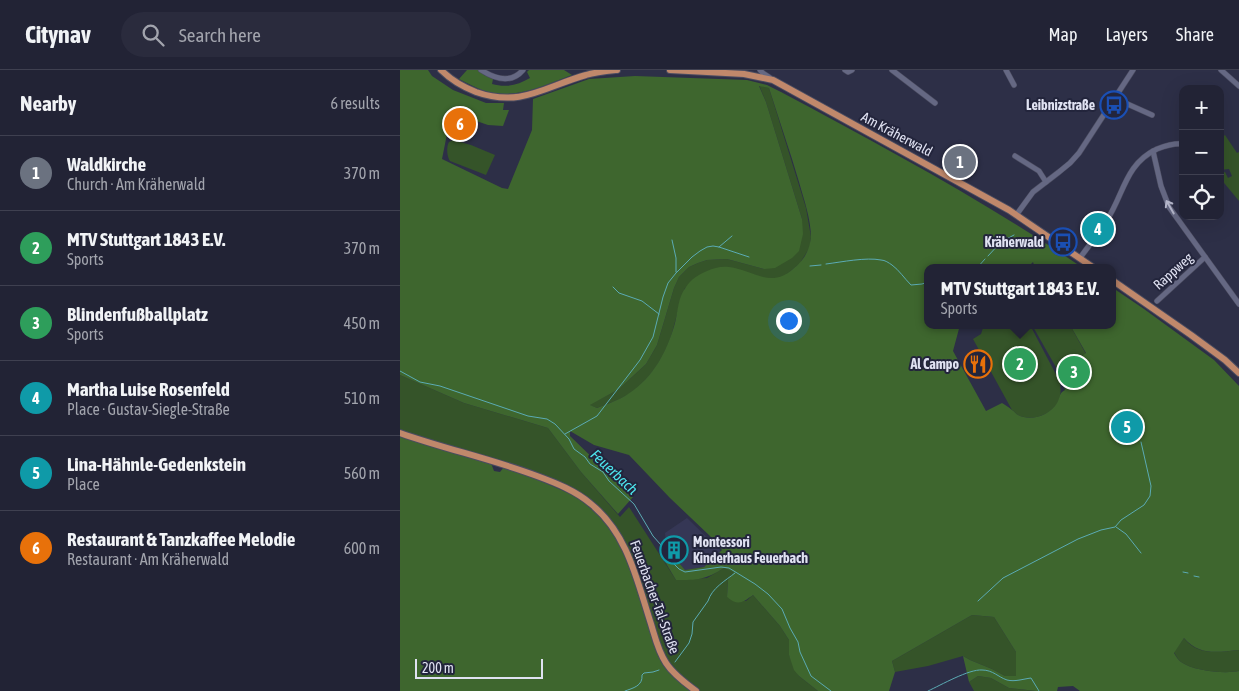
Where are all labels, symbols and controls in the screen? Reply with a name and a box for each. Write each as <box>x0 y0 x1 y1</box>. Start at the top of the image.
search box <box>121 12 471 57</box>
text: Citynav <box>25 21 91 48</box>
icon: search <box>139 21 167 49</box>
text: Search here <box>179 24 261 46</box>
text: Map <box>1048 24 1077 45</box>
text: Layers <box>1105 24 1148 45</box>
text: Share <box>1176 24 1214 45</box>
map controls <box>1179 85 1224 220</box>
button: + <box>1179 85 1224 130</box>
bus stop icon: Leibnizstraße <box>1099 90 1129 120</box>
text: Nearby <box>20 91 76 115</box>
text: 6 results <box>330 94 380 112</box>
place label: Leibnizstraße <box>1026 97 1095 113</box>
pin: 6 <box>444 105 476 143</box>
street label: Am Kräherwald <box>859 109 935 159</box>
button: − <box>1179 130 1224 175</box>
pin: 1 <box>944 143 976 181</box>
text: Waldkirche <box>67 153 146 175</box>
text: 1 <box>32 164 40 182</box>
text: 370 m <box>344 164 380 182</box>
text: Church · Am Kräherwald <box>67 175 205 193</box>
button: locate <box>1179 175 1224 220</box>
one-way arrow <box>1165 200 1175 214</box>
pin: 4 <box>1082 210 1114 248</box>
bus stop icon: Kräherwald <box>1048 227 1078 257</box>
text: MTV Stuttgart 1843 E.V. <box>67 228 225 250</box>
place label: Kräherwald <box>985 234 1044 250</box>
text: 2 <box>32 239 40 257</box>
text: 370 m <box>344 239 380 257</box>
street label: Rappweg <box>1150 249 1196 293</box>
text: Sports <box>67 250 104 268</box>
popup <box>924 264 1116 329</box>
text: MTV Stuttgart 1843 E.V. <box>941 277 1099 299</box>
text: Sports <box>941 299 977 317</box>
text: Blindenfußballplatz <box>67 303 208 325</box>
your location <box>776 308 802 334</box>
text: 3 <box>32 314 40 332</box>
text: 450 m <box>344 314 380 332</box>
text: Sports <box>67 325 104 343</box>
pin: 2 <box>1004 345 1036 383</box>
restaurant icon: Al Campo <box>963 349 993 379</box>
pin: 3 <box>1058 353 1090 391</box>
place label: Al Campo <box>909 356 959 372</box>
text: Martha Luise Rosenfeld <box>67 378 230 400</box>
text: 4 <box>32 389 40 407</box>
text: 510 m <box>344 389 380 407</box>
text: Place · Gustav-Siegle-Straße <box>67 400 230 418</box>
pin: 5 <box>1111 408 1143 446</box>
water label: Feuerbach <box>587 446 641 498</box>
text: Lina-Hähnle-Gedenkstein <box>67 453 246 475</box>
text: 5 <box>32 464 40 482</box>
text: 560 m <box>344 464 380 482</box>
text: Place <box>67 475 100 493</box>
text: Restaurant & Tanzkaffee Melodie <box>67 528 295 550</box>
place label: Montessori Kinderhaus Feuerbach <box>693 534 808 566</box>
building icon: Montessori Kinderhaus Feuerbach <box>659 535 689 565</box>
street label: Feuerbacher-Tal-Straße <box>627 538 683 656</box>
text: 6 <box>32 539 40 557</box>
text: 600 m <box>344 539 380 557</box>
text: Restaurant · Am Kräherwald <box>67 550 229 568</box>
scale bar <box>415 656 542 679</box>
text: 200 m <box>422 660 454 676</box>

